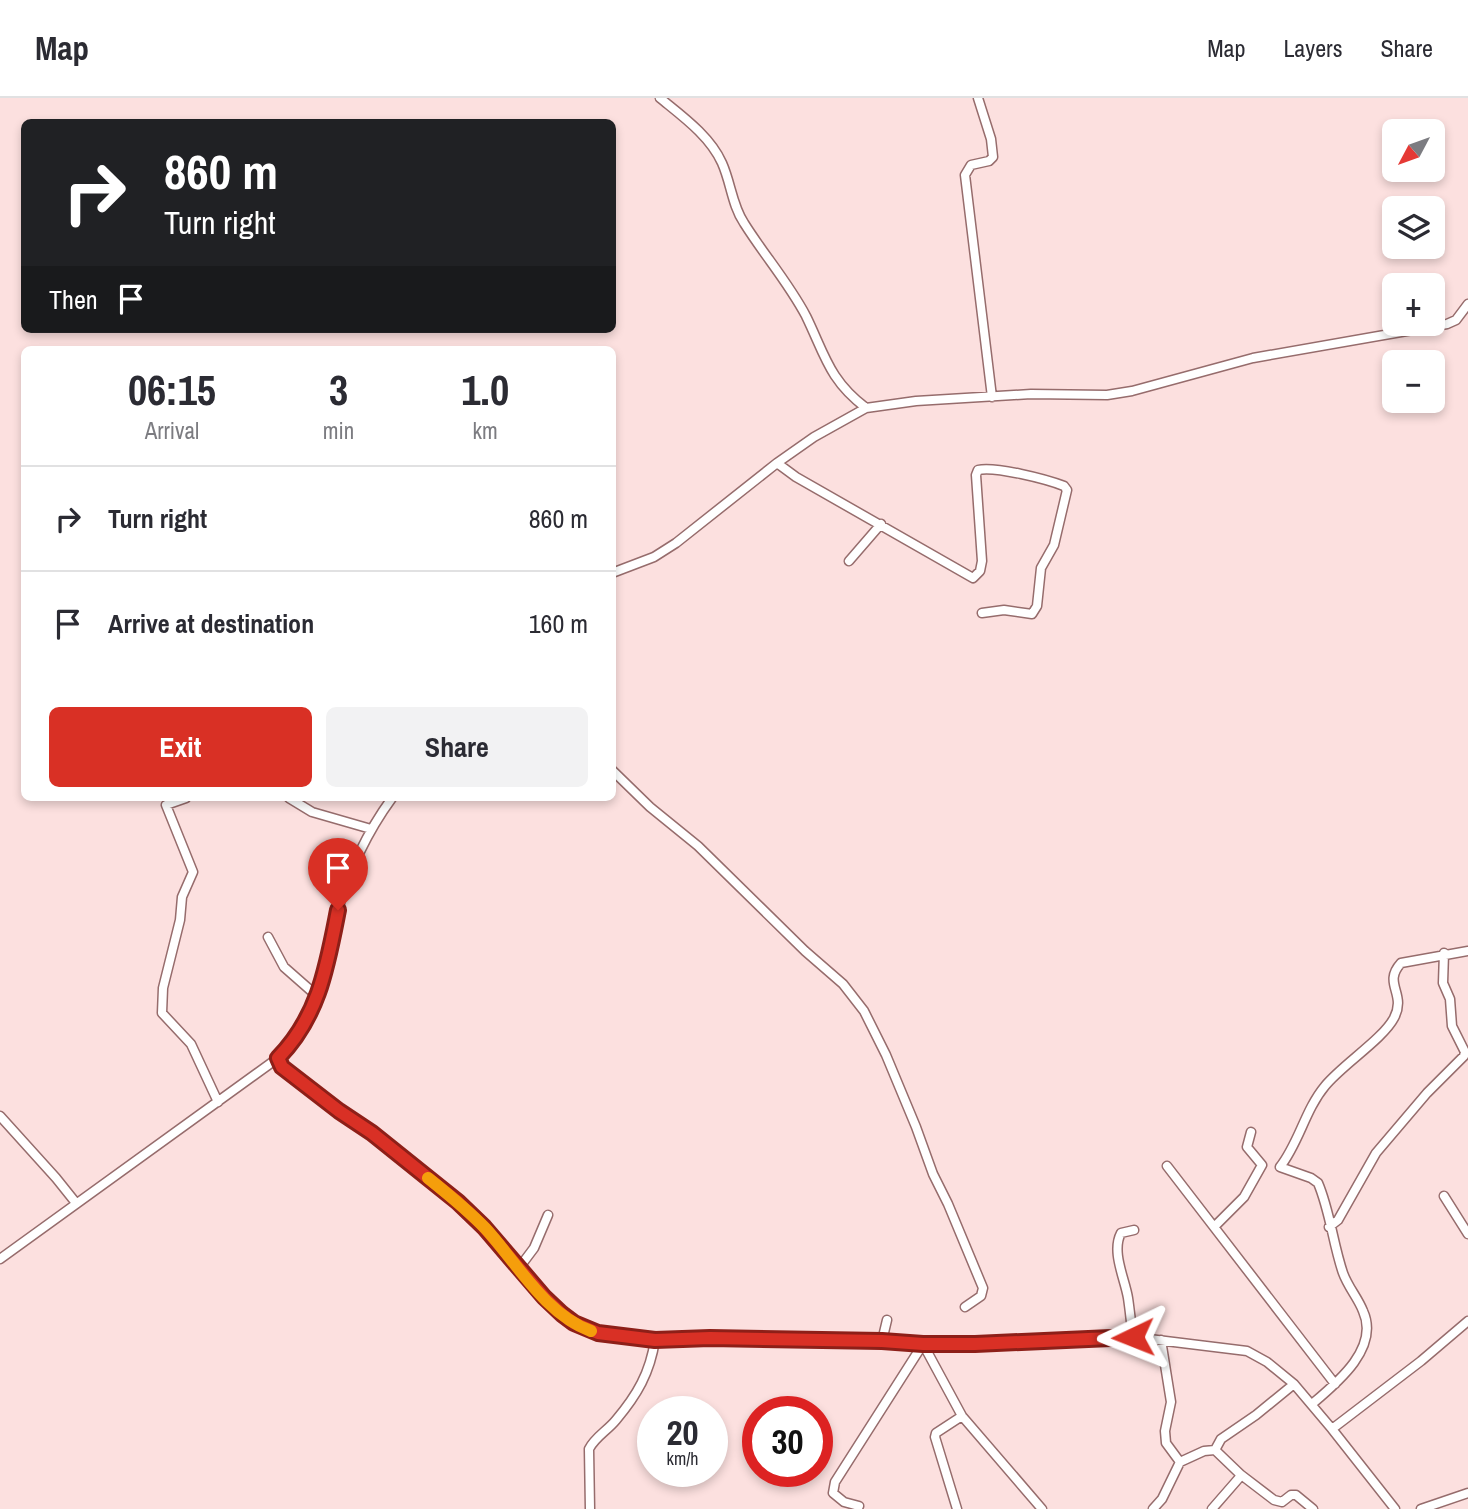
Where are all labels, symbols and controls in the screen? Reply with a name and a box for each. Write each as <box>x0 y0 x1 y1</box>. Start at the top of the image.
text: Map <box>35 26 89 70</box>
text: Map <box>1207 32 1245 64</box>
text: Layers <box>1283 32 1342 64</box>
text: Share <box>1380 32 1433 64</box>
north arrow <box>1382 119 1446 182</box>
map controls <box>1382 119 1445 413</box>
text: 860 m <box>164 138 278 204</box>
icon: right <box>49 147 140 238</box>
button: layers <box>1382 196 1445 259</box>
text: Turn right <box>164 201 276 244</box>
button: + <box>1382 273 1445 336</box>
icon: arrive <box>112 280 150 318</box>
text: Then <box>49 282 98 317</box>
button: − <box>1382 350 1445 413</box>
text: 06:15 <box>128 362 216 418</box>
text: 3 <box>329 362 348 418</box>
text: 1.0 <box>461 362 509 418</box>
text: Arrival <box>145 415 199 446</box>
text: min <box>323 415 354 446</box>
text: km <box>473 415 498 446</box>
icon: right <box>49 500 87 538</box>
text: Turn right <box>108 501 207 536</box>
text: 860 m <box>529 501 588 536</box>
icon: arrive <box>49 605 87 643</box>
text: Arrive at destination <box>108 606 314 641</box>
text: 160 m <box>529 606 588 641</box>
button: Exit <box>49 707 312 787</box>
button: Share <box>326 707 588 787</box>
pin <box>308 838 368 910</box>
icon: arrive <box>319 849 357 887</box>
position arrow <box>1096 1300 1170 1374</box>
speed limit sign: 30 <box>742 1396 833 1487</box>
text: 20 <box>667 1409 698 1456</box>
text: km/h <box>667 1446 699 1471</box>

